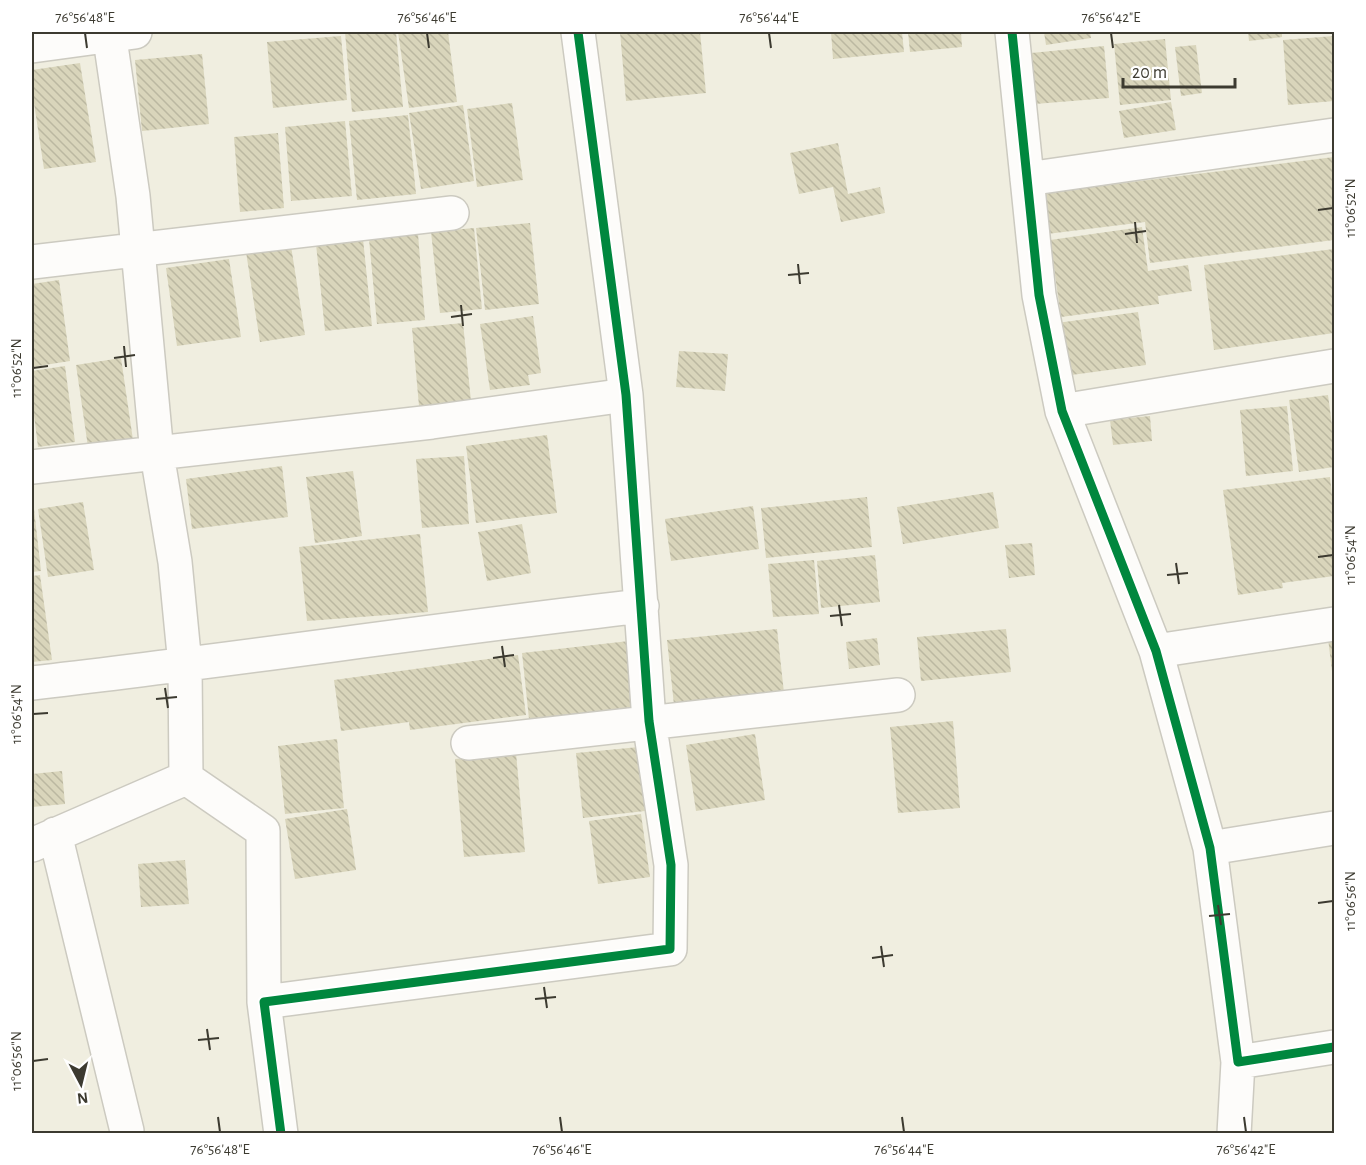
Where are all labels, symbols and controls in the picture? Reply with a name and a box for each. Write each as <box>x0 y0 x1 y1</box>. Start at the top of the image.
text: 76°56'48"E <box>55 10 115 25</box>
text: 76°56'46"E <box>397 10 457 25</box>
text: 76°56'44"E <box>739 10 799 25</box>
text: 76°56'42"E <box>1082 10 1140 25</box>
scale bar <box>1123 51 1236 89</box>
text: 20 m <box>1132 64 1167 82</box>
text: 11°06'52"N <box>1343 178 1358 238</box>
text: 11°06'52"N <box>9 338 24 398</box>
text: 11°06'54"N <box>1343 525 1358 585</box>
text: 11°06'54"N <box>9 684 24 744</box>
text: 11°06'56"N <box>1343 871 1358 931</box>
text: 11°06'56"N <box>9 1031 24 1091</box>
north arrow <box>51 1054 111 1114</box>
text: N <box>76 1089 89 1107</box>
text: 76°56'48"E <box>190 1142 250 1157</box>
text: 76°56'46"E <box>532 1142 592 1157</box>
text: 76°56'44"E <box>874 1142 934 1157</box>
text: 76°56'42"E <box>1217 1142 1275 1157</box>

